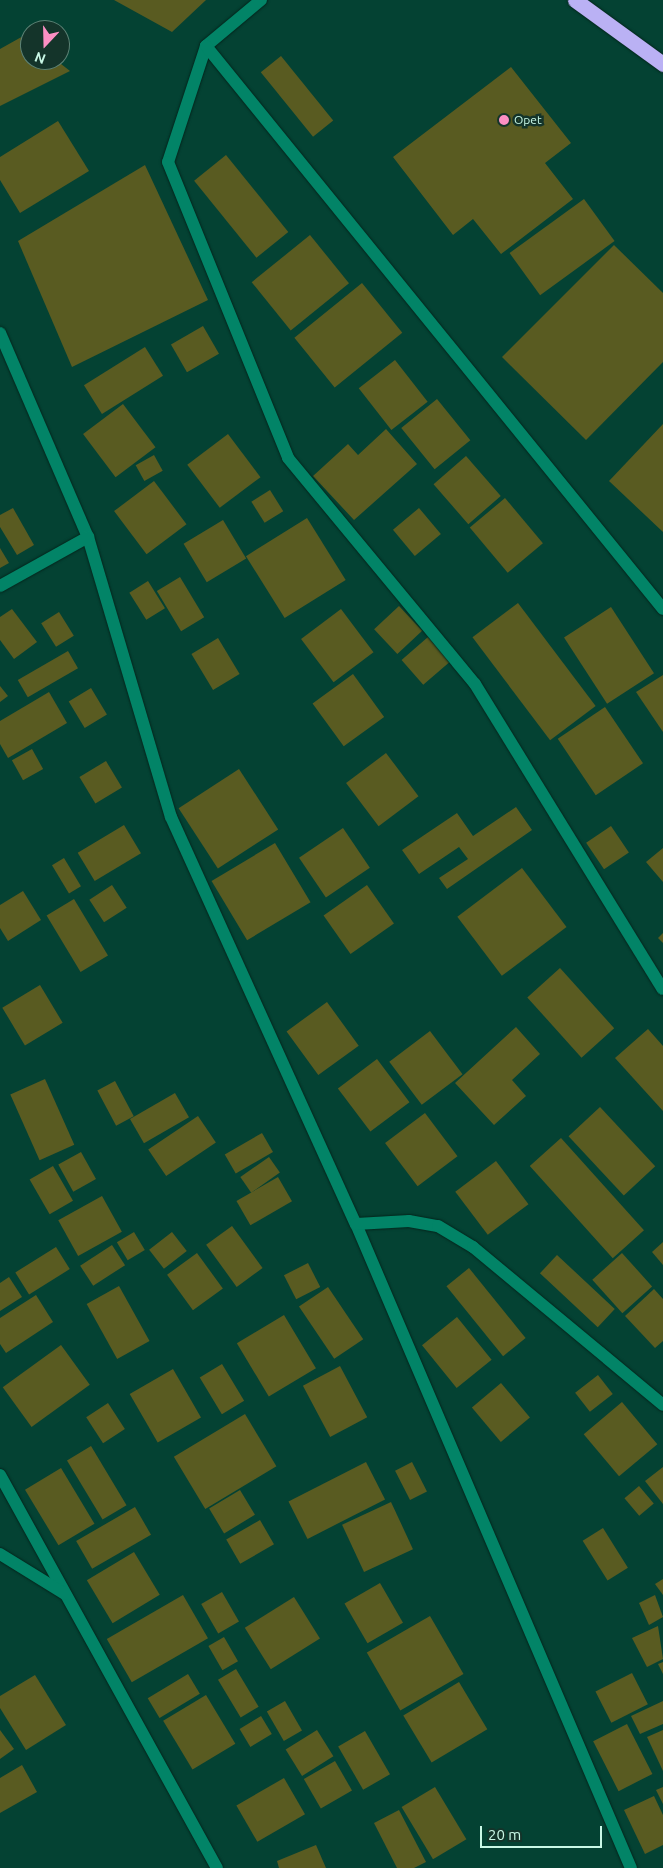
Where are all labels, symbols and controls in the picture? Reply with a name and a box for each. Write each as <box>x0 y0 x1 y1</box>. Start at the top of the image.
north arrow <box>20 20 70 70</box>
text: N <box>32 49 48 67</box>
place label: Opet <box>514 113 542 127</box>
marker: Opet <box>498 114 510 126</box>
scale bar <box>483 1816 606 1848</box>
text: 20 m <box>488 1826 521 1843</box>

